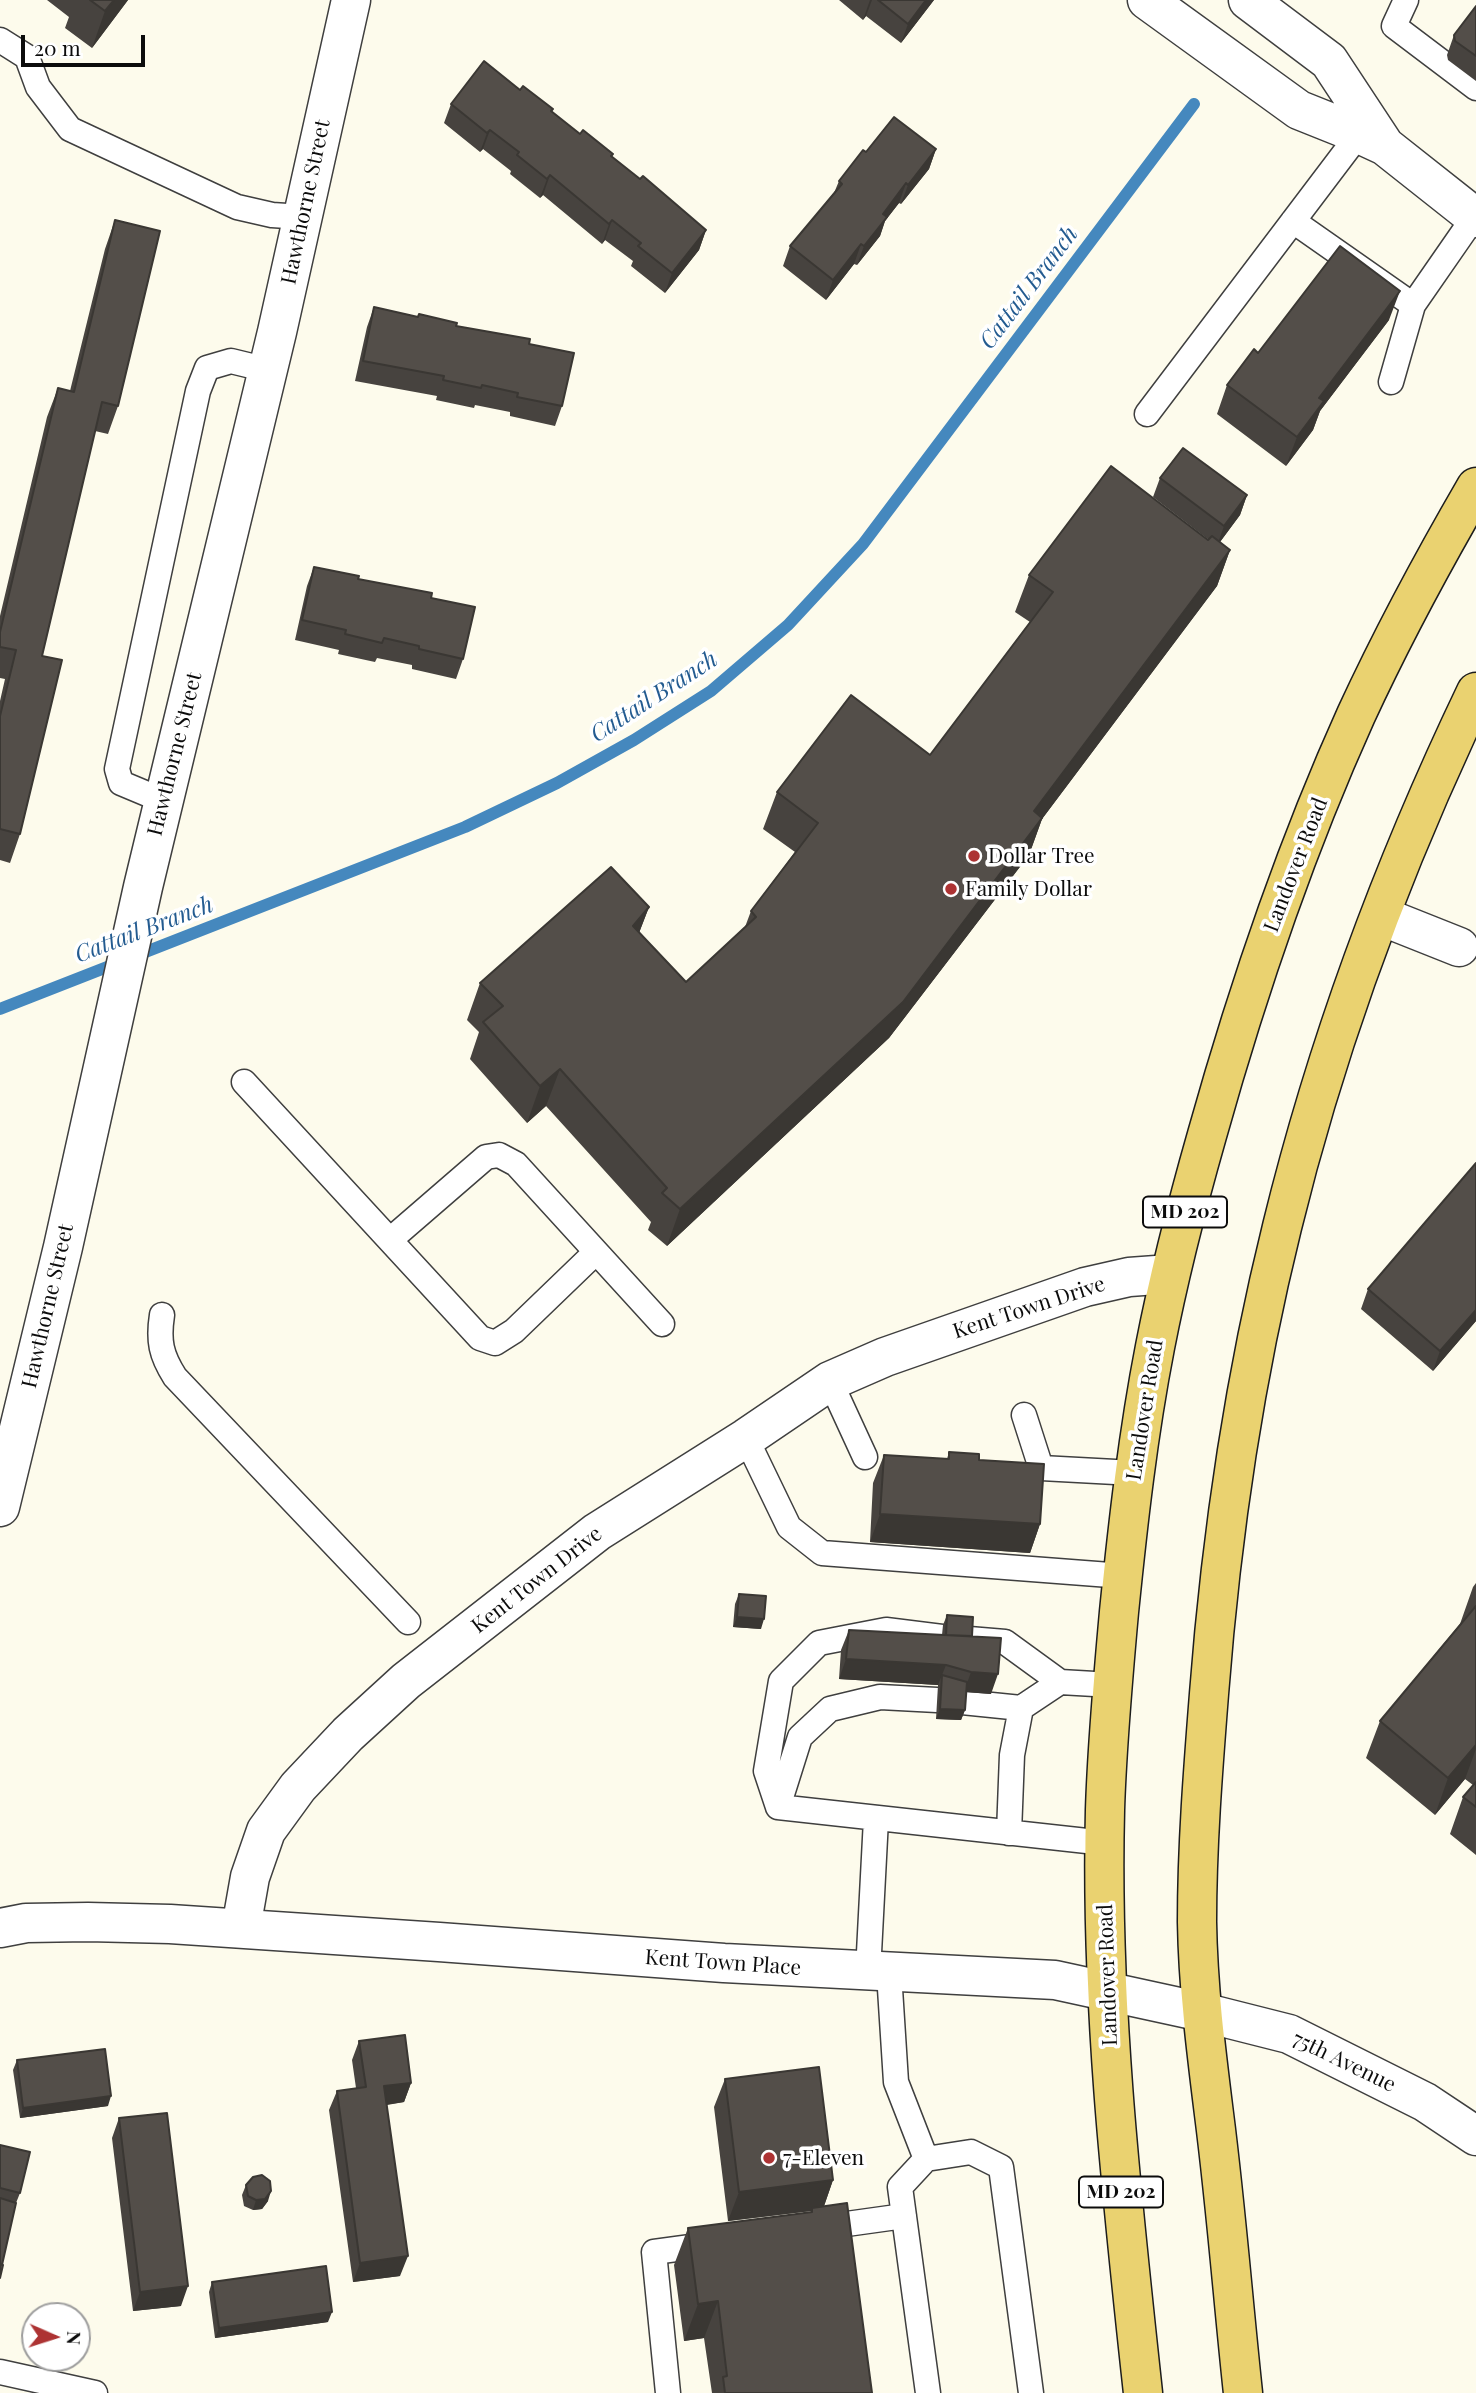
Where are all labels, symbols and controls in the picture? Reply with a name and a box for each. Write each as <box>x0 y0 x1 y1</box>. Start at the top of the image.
scale bar <box>24 21 149 65</box>
text: 20 m <box>34 33 81 61</box>
street label: Hawthorne Street <box>276 117 336 287</box>
water label: Cattail Branch <box>974 221 1084 355</box>
water label: Cattail Branch <box>585 646 723 748</box>
street label: Hawthorne Street <box>142 670 208 838</box>
street label: Landover Road <box>1259 794 1333 936</box>
place label: Dollar Tree <box>988 843 1095 869</box>
marker: Dollar Tree <box>966 848 982 864</box>
place label: Family Dollar <box>965 876 1092 902</box>
marker: Family Dollar <box>943 881 959 897</box>
water label: Cattail Branch <box>71 891 217 969</box>
road number: MD 202 <box>1143 1196 1227 1228</box>
street label: Hawthorne Street <box>17 1221 79 1391</box>
street label: Kent Town Drive <box>950 1272 1108 1344</box>
street label: Landover Road <box>1121 1338 1169 1482</box>
street label: Kent Town Drive <box>467 1521 607 1639</box>
street label: Landover Road <box>1093 1904 1123 2046</box>
street label: Kent Town Place <box>644 1945 802 1981</box>
street label: 75th Avenue <box>1288 2026 1400 2098</box>
place label: 7-Eleven <box>783 2145 864 2171</box>
marker: 7-Eleven <box>761 2150 777 2166</box>
road number: MD 202 <box>1079 2176 1163 2208</box>
north arrow <box>21 2302 91 2372</box>
text: N <box>62 2330 88 2346</box>

